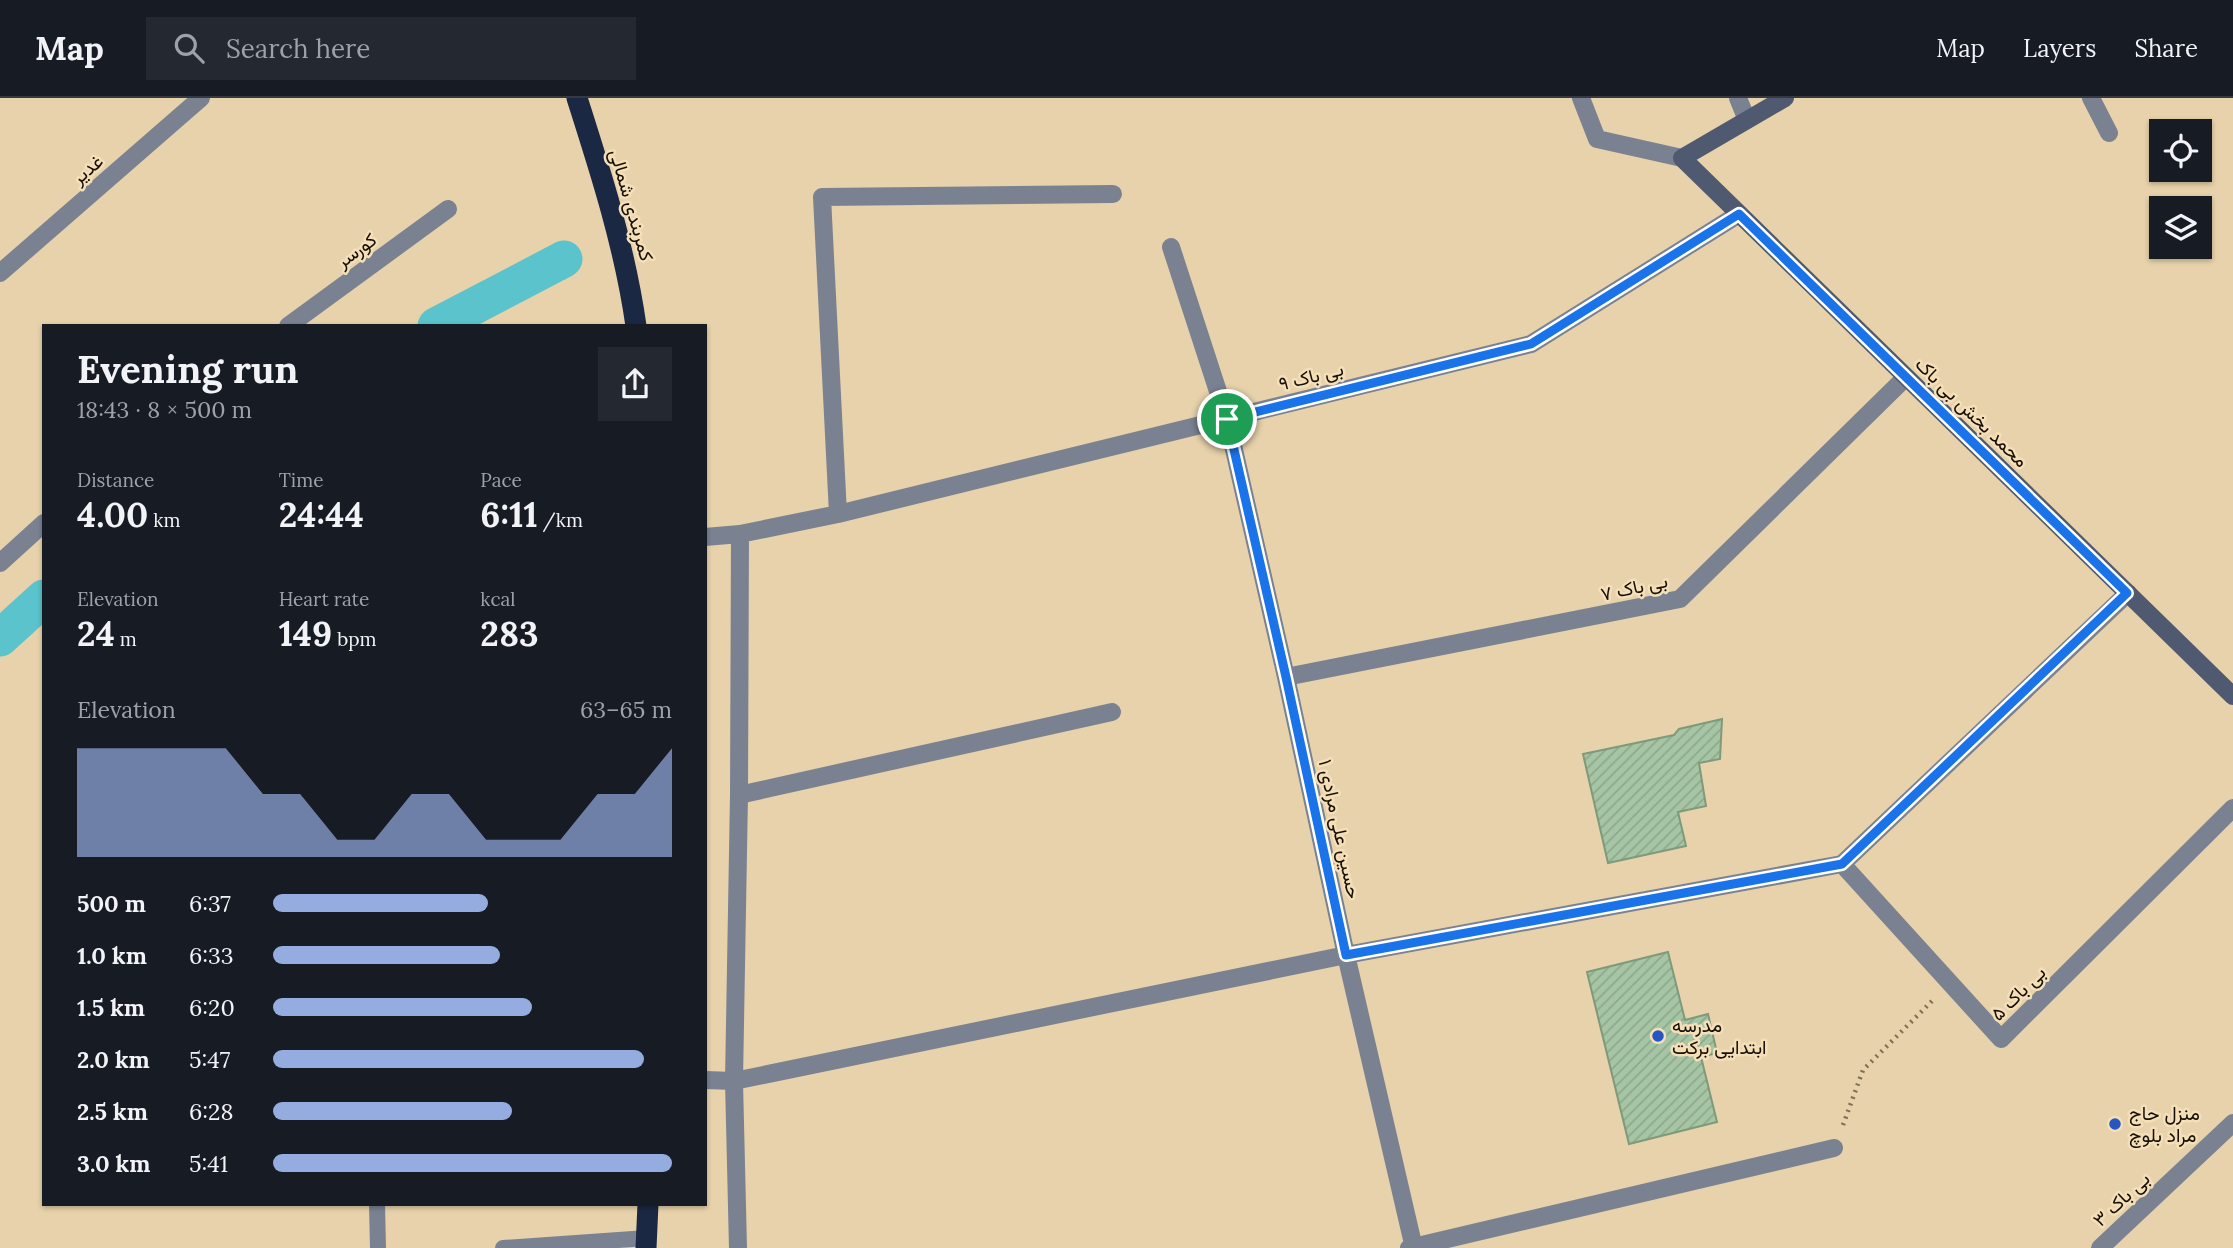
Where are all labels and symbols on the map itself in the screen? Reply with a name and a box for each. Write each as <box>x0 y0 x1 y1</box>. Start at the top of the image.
street label: کمربندی شمالی <box>605 146 659 264</box>
street label: غدیر <box>66 149 108 190</box>
street label: کورسر <box>330 227 381 273</box>
street label: محمد بخش بی باک <box>1910 352 2034 472</box>
street label: بی باک ۹ <box>1276 356 1346 396</box>
pin <box>1197 389 1257 449</box>
street label: بی باک ۷ <box>1598 568 1670 606</box>
street label: حسین علی مرادی ۱ <box>1314 757 1366 901</box>
street label: بی باک ۵ <box>1985 960 2051 1026</box>
place label: مدرسه ابتدایی برکت <box>1672 1013 1766 1059</box>
marker: مدرسه ابتدایی برکت <box>1650 1028 1666 1044</box>
place label: منزل حاج مراد بلوچ <box>2129 1101 2200 1148</box>
marker: منزل حاج مراد بلوچ <box>2107 1116 2123 1132</box>
street label: بی باک ۳ <box>2087 1167 2155 1231</box>

